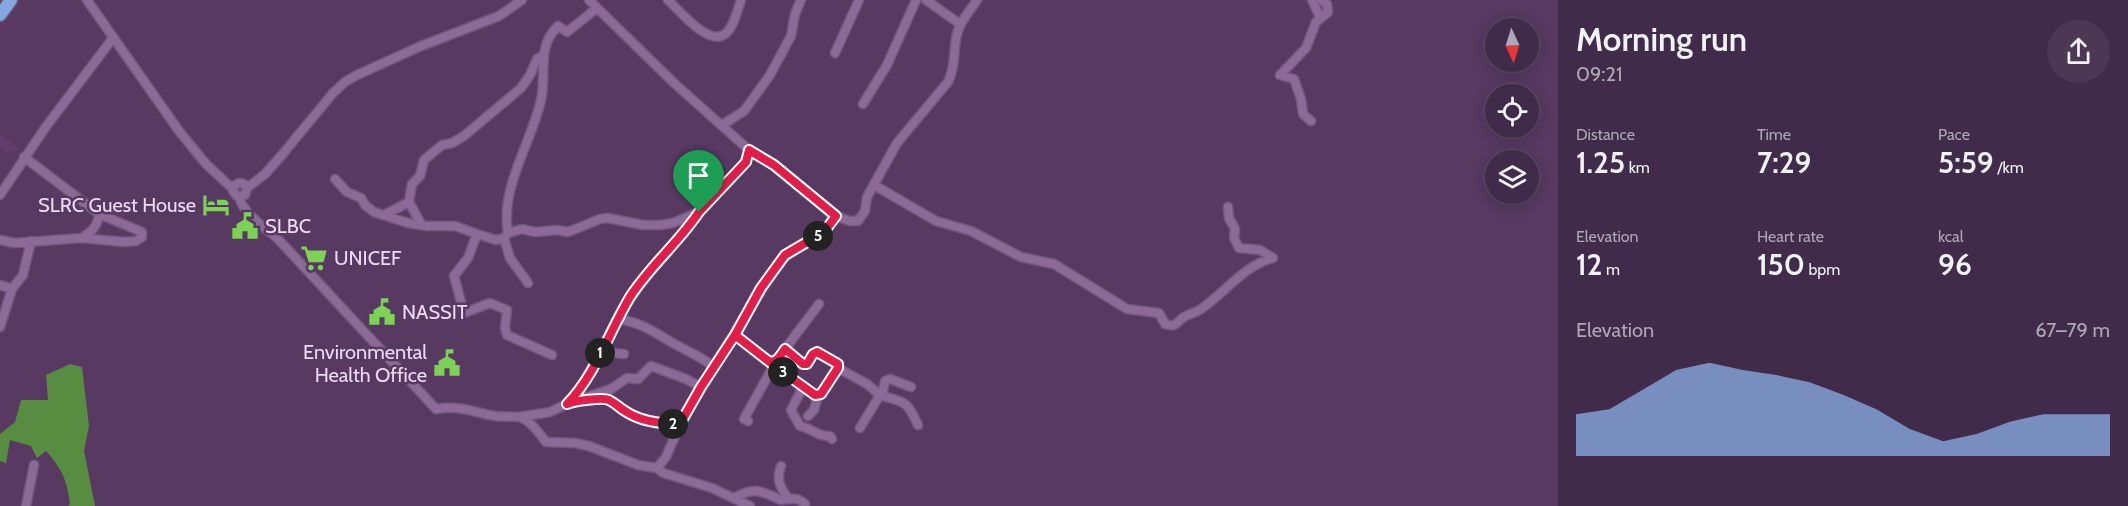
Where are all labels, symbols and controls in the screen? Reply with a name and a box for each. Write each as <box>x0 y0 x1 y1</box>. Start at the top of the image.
north arrow <box>1485 18 1539 72</box>
map controls <box>1485 18 1539 204</box>
text: Morning run <box>1576 19 1747 59</box>
button: share <box>2047 20 2110 83</box>
text: 09:21 <box>1576 62 1622 86</box>
button: locate <box>1485 84 1539 138</box>
text: Distance <box>1576 125 1635 144</box>
text: Time <box>1757 125 1791 144</box>
text: Pace <box>1938 125 1970 144</box>
text: 1.25 <box>1576 144 1625 181</box>
text: 7:29 <box>1757 144 1811 181</box>
text: 5:59 <box>1938 144 1994 181</box>
pin <box>673 150 724 212</box>
button: layers <box>1485 150 1539 204</box>
text: km <box>1625 158 1650 177</box>
text: /km <box>1994 158 2024 177</box>
icon: arrive <box>682 159 715 192</box>
hotel icon: SLRC Guest House <box>201 190 231 220</box>
place label: SLRC Guest House <box>38 193 196 217</box>
public building icon: SLBC <box>230 211 260 241</box>
place label: SLBC <box>265 214 311 238</box>
pin: 5 <box>803 221 833 251</box>
text: 5 <box>814 226 822 245</box>
text: Elevation <box>1576 227 1639 246</box>
text: Heart rate <box>1757 227 1824 246</box>
text: kcal <box>1938 227 1964 246</box>
supermarket icon: UNICEF <box>299 243 329 273</box>
place label: UNICEF <box>334 246 402 270</box>
text: 12 <box>1576 246 1602 283</box>
text: 150 <box>1757 246 1805 283</box>
text: 96 <box>1938 246 1972 283</box>
text: m <box>1602 260 1620 279</box>
text: bpm <box>1805 260 1840 279</box>
public building icon: NASSIT <box>367 297 397 327</box>
place label: NASSIT <box>402 300 468 324</box>
text: Elevation <box>1576 318 1654 342</box>
text: 67–79 m <box>2035 318 2110 342</box>
pin: 1 <box>585 338 615 368</box>
place label: Environmental Health Office <box>303 340 427 387</box>
text: 1 <box>597 343 603 362</box>
public building icon: Environmental Health Office <box>432 348 462 378</box>
pin: 3 <box>768 357 798 387</box>
text: 3 <box>779 362 787 381</box>
pin: 2 <box>658 409 688 439</box>
text: 2 <box>669 414 677 433</box>

